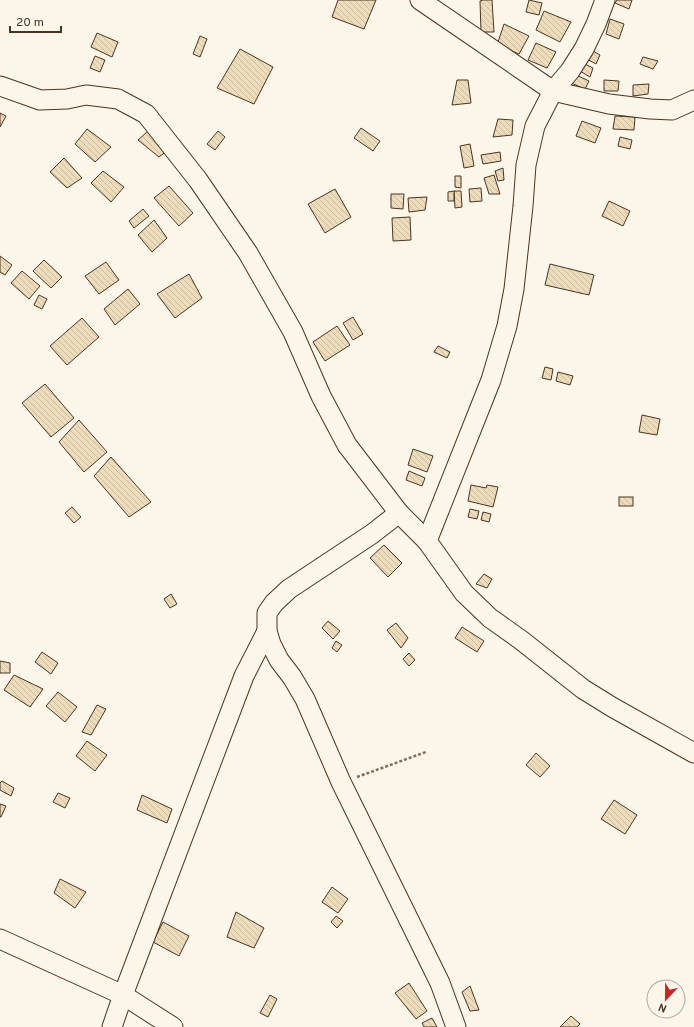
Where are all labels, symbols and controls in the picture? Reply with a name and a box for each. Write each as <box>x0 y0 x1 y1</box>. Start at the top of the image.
scale bar <box>10 8 61 34</box>
text: 20 m <box>16 15 44 31</box>
north arrow <box>646 979 686 1019</box>
text: N <box>656 999 669 1015</box>

